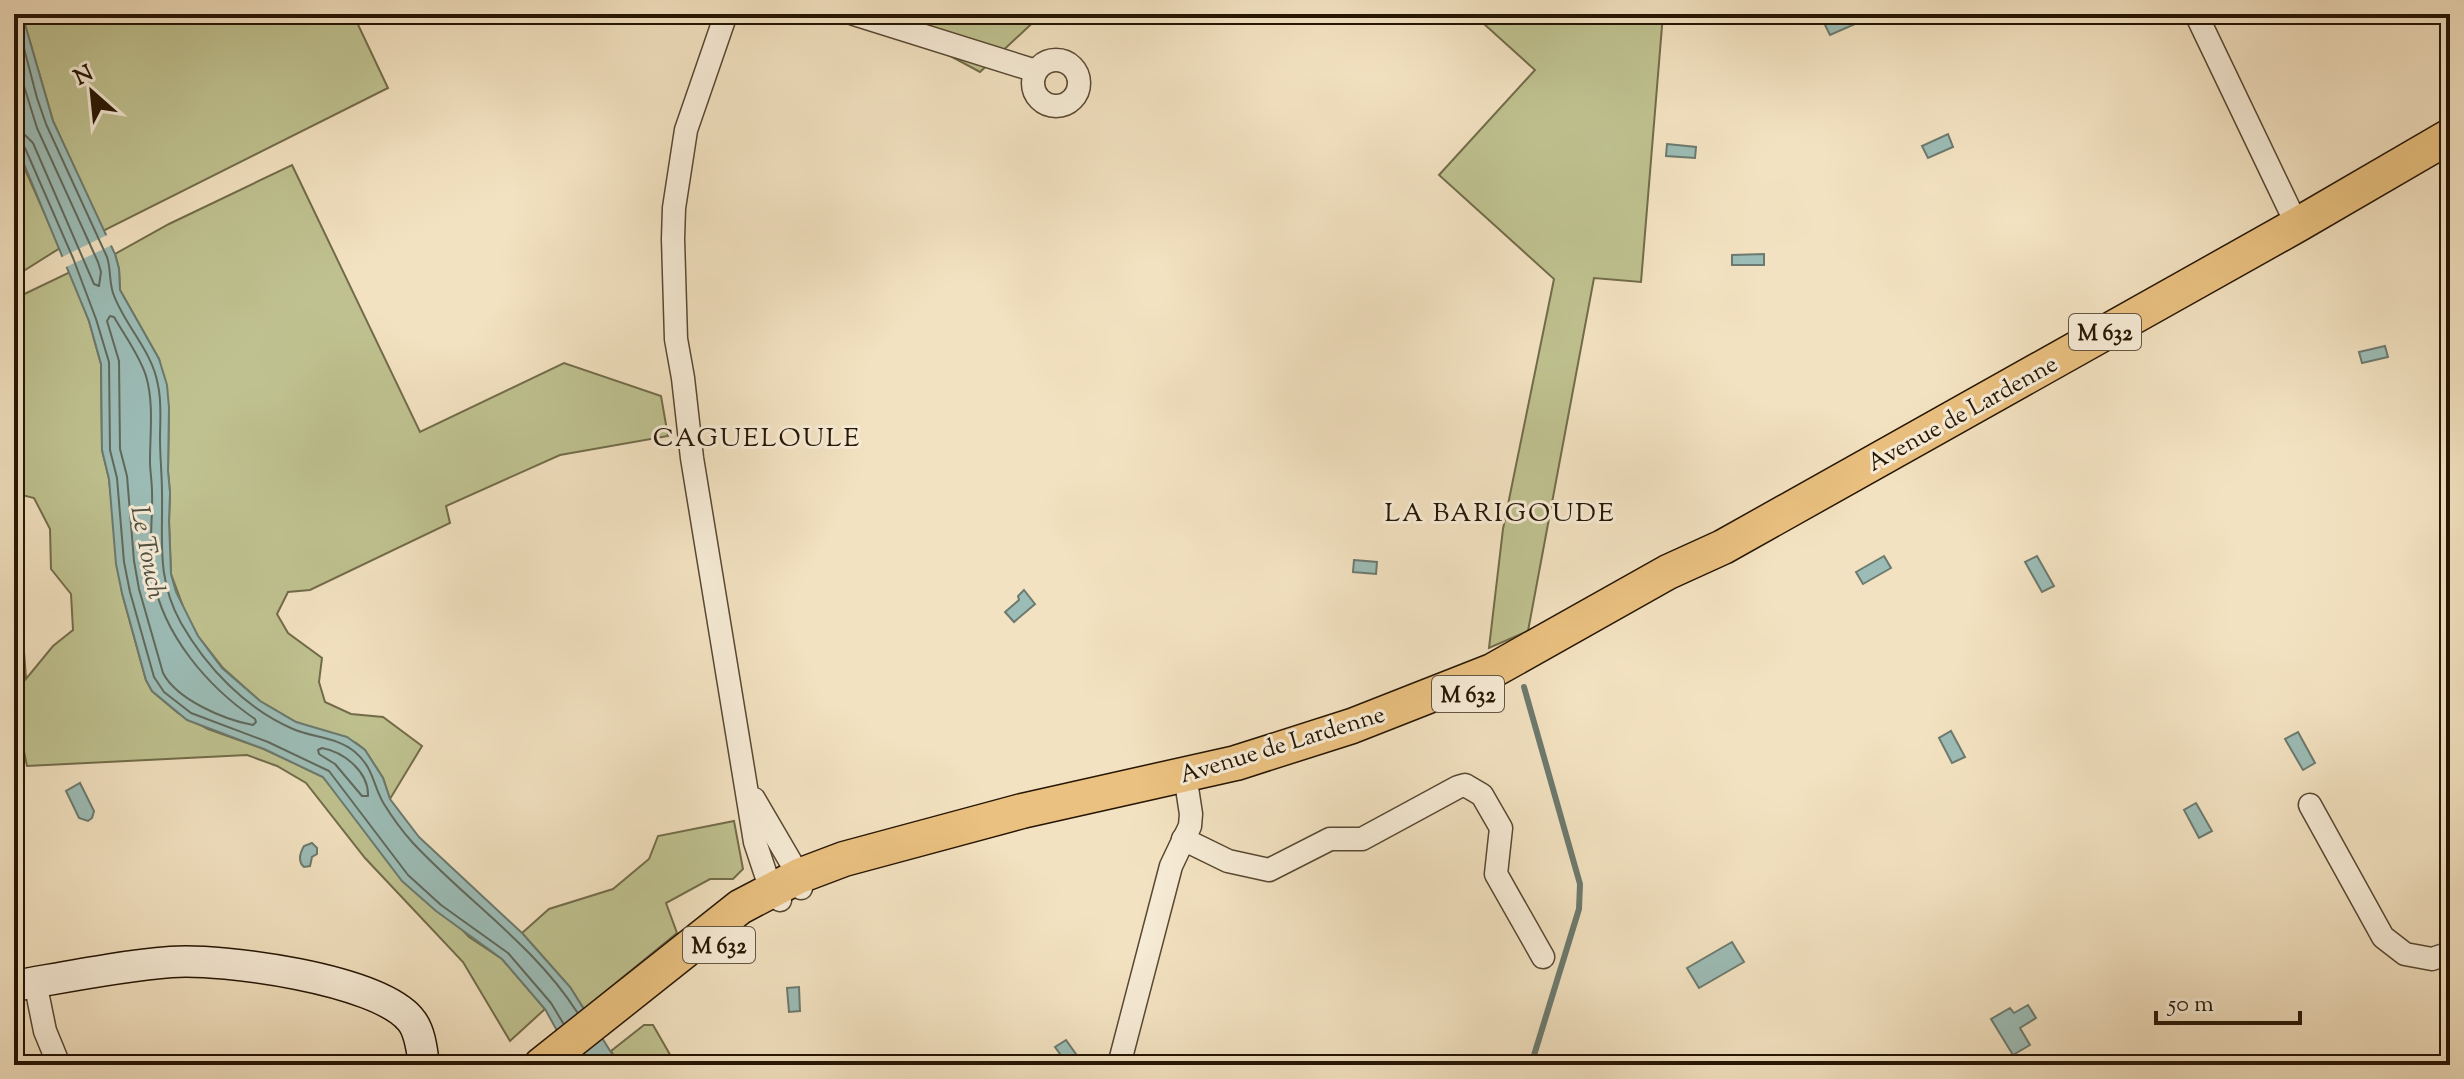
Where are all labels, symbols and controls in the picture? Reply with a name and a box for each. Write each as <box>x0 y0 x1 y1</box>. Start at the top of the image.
north arrow <box>52 52 132 132</box>
text: N <box>69 58 100 95</box>
road number: M 632 <box>2069 314 2141 350</box>
street label: Avenue de Lardenne <box>1862 348 2064 481</box>
district label: CAGUELOULE <box>653 421 861 458</box>
district label: LA BARIGOUDE <box>1384 496 1616 533</box>
water label: Le Touch <box>119 503 174 603</box>
road number: M 632 <box>1432 676 1504 712</box>
street label: Avenue de Lardenne <box>1176 699 1389 793</box>
road number: M 632 <box>683 927 755 963</box>
scale bar <box>2156 975 2300 1025</box>
text: 50 m <box>2166 988 2214 1022</box>

